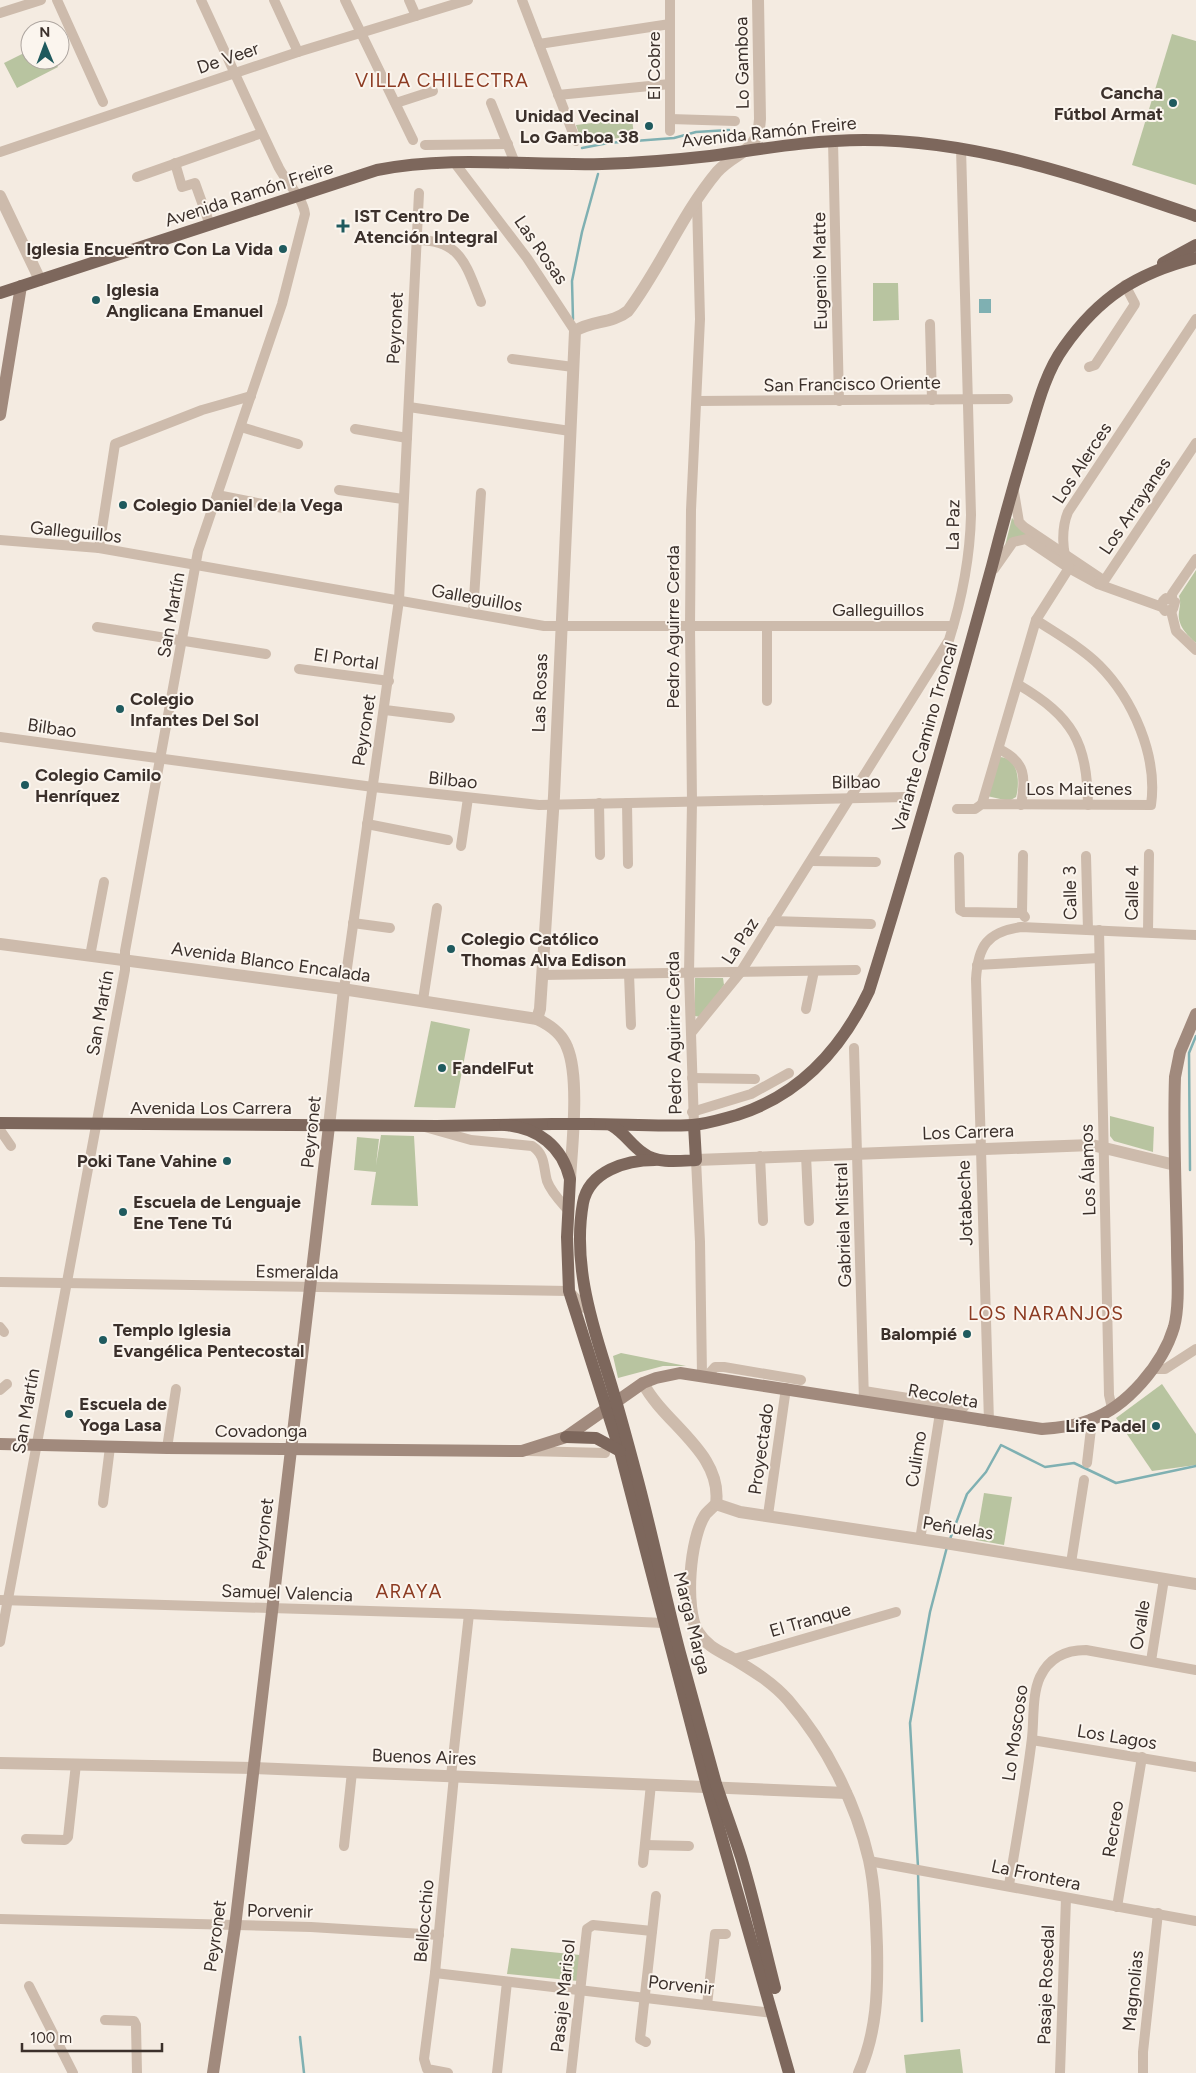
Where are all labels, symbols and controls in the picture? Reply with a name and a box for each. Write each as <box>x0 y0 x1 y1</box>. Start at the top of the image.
street label: Lo Gamboa <box>730 17 754 109</box>
north arrow <box>20 20 70 70</box>
text: N <box>39 24 50 41</box>
street label: El Cobre <box>643 31 665 100</box>
street label: De Veer <box>194 37 262 79</box>
district label: VILLA CHILECTRA <box>355 69 529 92</box>
place label: Cancha Fútbol Armat <box>1054 82 1163 125</box>
marker: Cancha Fútbol Armat <box>1167 97 1179 109</box>
place label: Unidad Vecinal Lo Gamboa 38 <box>515 105 639 148</box>
street label: Avenida Ramón Freire <box>681 112 858 152</box>
marker: Unidad Vecinal Lo Gamboa 38 <box>643 120 655 132</box>
street label: Avenida Ramón Freire <box>162 156 336 232</box>
place label: IST Centro De Atención Integral <box>354 205 498 248</box>
street label: Las Rosas <box>509 211 573 289</box>
street label: Eugenio Matte <box>808 212 832 330</box>
marker: IST Centro De Atención Integral <box>336 219 350 233</box>
place label: Iglesia Encuentro Con La Vida <box>26 238 273 260</box>
marker: Iglesia Encuentro Con La Vida <box>277 243 289 255</box>
place label: Iglesia Anglicana Emanuel <box>106 279 263 322</box>
street label: Peyronet <box>382 291 408 365</box>
marker: Iglesia Anglicana Emanuel <box>90 294 102 306</box>
street label: San Francisco Oriente <box>763 371 941 397</box>
street label: Los Alerces <box>1048 418 1116 508</box>
street label: Los Arrayanes <box>1094 453 1176 559</box>
place label: Colegio Daniel de la Vega <box>133 494 343 516</box>
marker: Colegio Daniel de la Vega <box>117 499 129 511</box>
street label: La Paz <box>942 499 964 551</box>
street label: Galleguillos <box>29 516 123 548</box>
street label: Pedro Aguirre Cerda <box>662 545 684 709</box>
street label: San Martín <box>153 571 189 659</box>
street label: Galleguillos <box>430 579 524 617</box>
street label: Galleguillos <box>832 599 924 621</box>
street label: Variante Camino Troncal <box>887 639 963 835</box>
street label: El Portal <box>312 644 380 674</box>
street label: Las Rosas <box>528 653 552 733</box>
place label: Colegio Infantes Del Sol <box>130 688 259 731</box>
street label: Peyronet <box>347 692 381 768</box>
marker: Colegio Infantes Del Sol <box>114 703 126 715</box>
street label: Bilbao <box>26 714 78 742</box>
place label: Colegio Camilo Henríquez <box>35 764 161 807</box>
street label: Bilbao <box>427 766 479 794</box>
street label: Bilbao <box>831 771 881 793</box>
street label: Los Maitenes <box>1026 778 1132 800</box>
marker: Colegio Camilo Henríquez <box>19 779 31 791</box>
street label: Calle 4 <box>1121 865 1143 921</box>
street label: Calle 3 <box>1059 866 1081 920</box>
street label: La Paz <box>717 913 763 968</box>
place label: Colegio Católico Thomas Alva Edison <box>461 928 626 971</box>
street label: Avenida Blanco Encalada <box>170 937 372 987</box>
marker: Colegio Católico Thomas Alva Edison <box>445 943 457 955</box>
street label: Pedro Aguirre Cerda <box>662 951 686 1115</box>
street label: San Martín <box>82 969 118 1057</box>
place label: FandelFut <box>452 1057 534 1079</box>
marker: FandelFut <box>436 1062 448 1074</box>
street label: Peyronet <box>296 1095 326 1169</box>
street label: Avenida Los Carrera <box>130 1097 292 1119</box>
street label: Los Carrera <box>922 1119 1014 1145</box>
street label: Los Álamos <box>1075 1124 1101 1216</box>
place label: Poki Tane Vahine <box>77 1150 217 1172</box>
marker: Poki Tane Vahine <box>221 1155 233 1167</box>
street label: Jotabeche <box>953 1160 977 1246</box>
street label: Gabriela Mistral <box>830 1162 856 1288</box>
place label: Escuela de Lenguaje Ene Tene Tú <box>133 1191 301 1234</box>
marker: Escuela de Lenguaje Ene Tene Tú <box>117 1206 129 1218</box>
street label: Esmeralda <box>255 1260 339 1284</box>
district label: LOS NARANJOS <box>968 1302 1124 1325</box>
place label: Templo Iglesia Evangélica Pentecostal <box>113 1319 305 1362</box>
place label: Balompié <box>880 1323 957 1345</box>
marker: Balompié <box>961 1328 973 1340</box>
marker: Templo Iglesia Evangélica Pentecostal <box>97 1334 109 1346</box>
street label: San Martín <box>8 1367 44 1455</box>
street label: Recoleta <box>906 1379 980 1413</box>
place label: Escuela de Yoga Lasa <box>79 1393 167 1436</box>
street label: Proyectado <box>744 1402 778 1496</box>
marker: Escuela de Yoga Lasa <box>63 1408 75 1420</box>
place label: Life Padel <box>1065 1415 1146 1437</box>
street label: Covadonga <box>215 1420 307 1442</box>
marker: Life Padel <box>1150 1420 1162 1432</box>
street label: Culimo <box>901 1429 931 1489</box>
street label: Peyronet <box>248 1496 278 1571</box>
street label: Peñuelas <box>921 1512 995 1544</box>
street label: Marga Marga <box>669 1569 715 1677</box>
street label: Samuel Valencia <box>221 1580 353 1606</box>
district label: ARAYA <box>376 1580 442 1603</box>
street label: El Tranque <box>767 1598 853 1642</box>
street label: Ovalle <box>1125 1598 1155 1651</box>
street label: Lo Moscoso <box>997 1683 1033 1783</box>
street label: Los Lagos <box>1075 1720 1159 1754</box>
street label: Buenos Aires <box>371 1744 477 1770</box>
street label: Recreo <box>1098 1799 1128 1859</box>
street label: La Frontera <box>989 1855 1083 1895</box>
street label: Bellocchio <box>409 1879 439 1963</box>
street label: Peyronet <box>199 1898 231 1973</box>
street label: Porvenir <box>247 1899 313 1923</box>
street label: Pasaje Rosedal <box>1033 1925 1059 2045</box>
street label: Pasaje Marisol <box>546 1938 580 2054</box>
street label: Magnolias <box>1118 1949 1148 2033</box>
street label: Porvenir <box>647 1971 715 1999</box>
scale bar <box>22 2020 162 2052</box>
text: 100 m <box>30 2029 72 2047</box>

